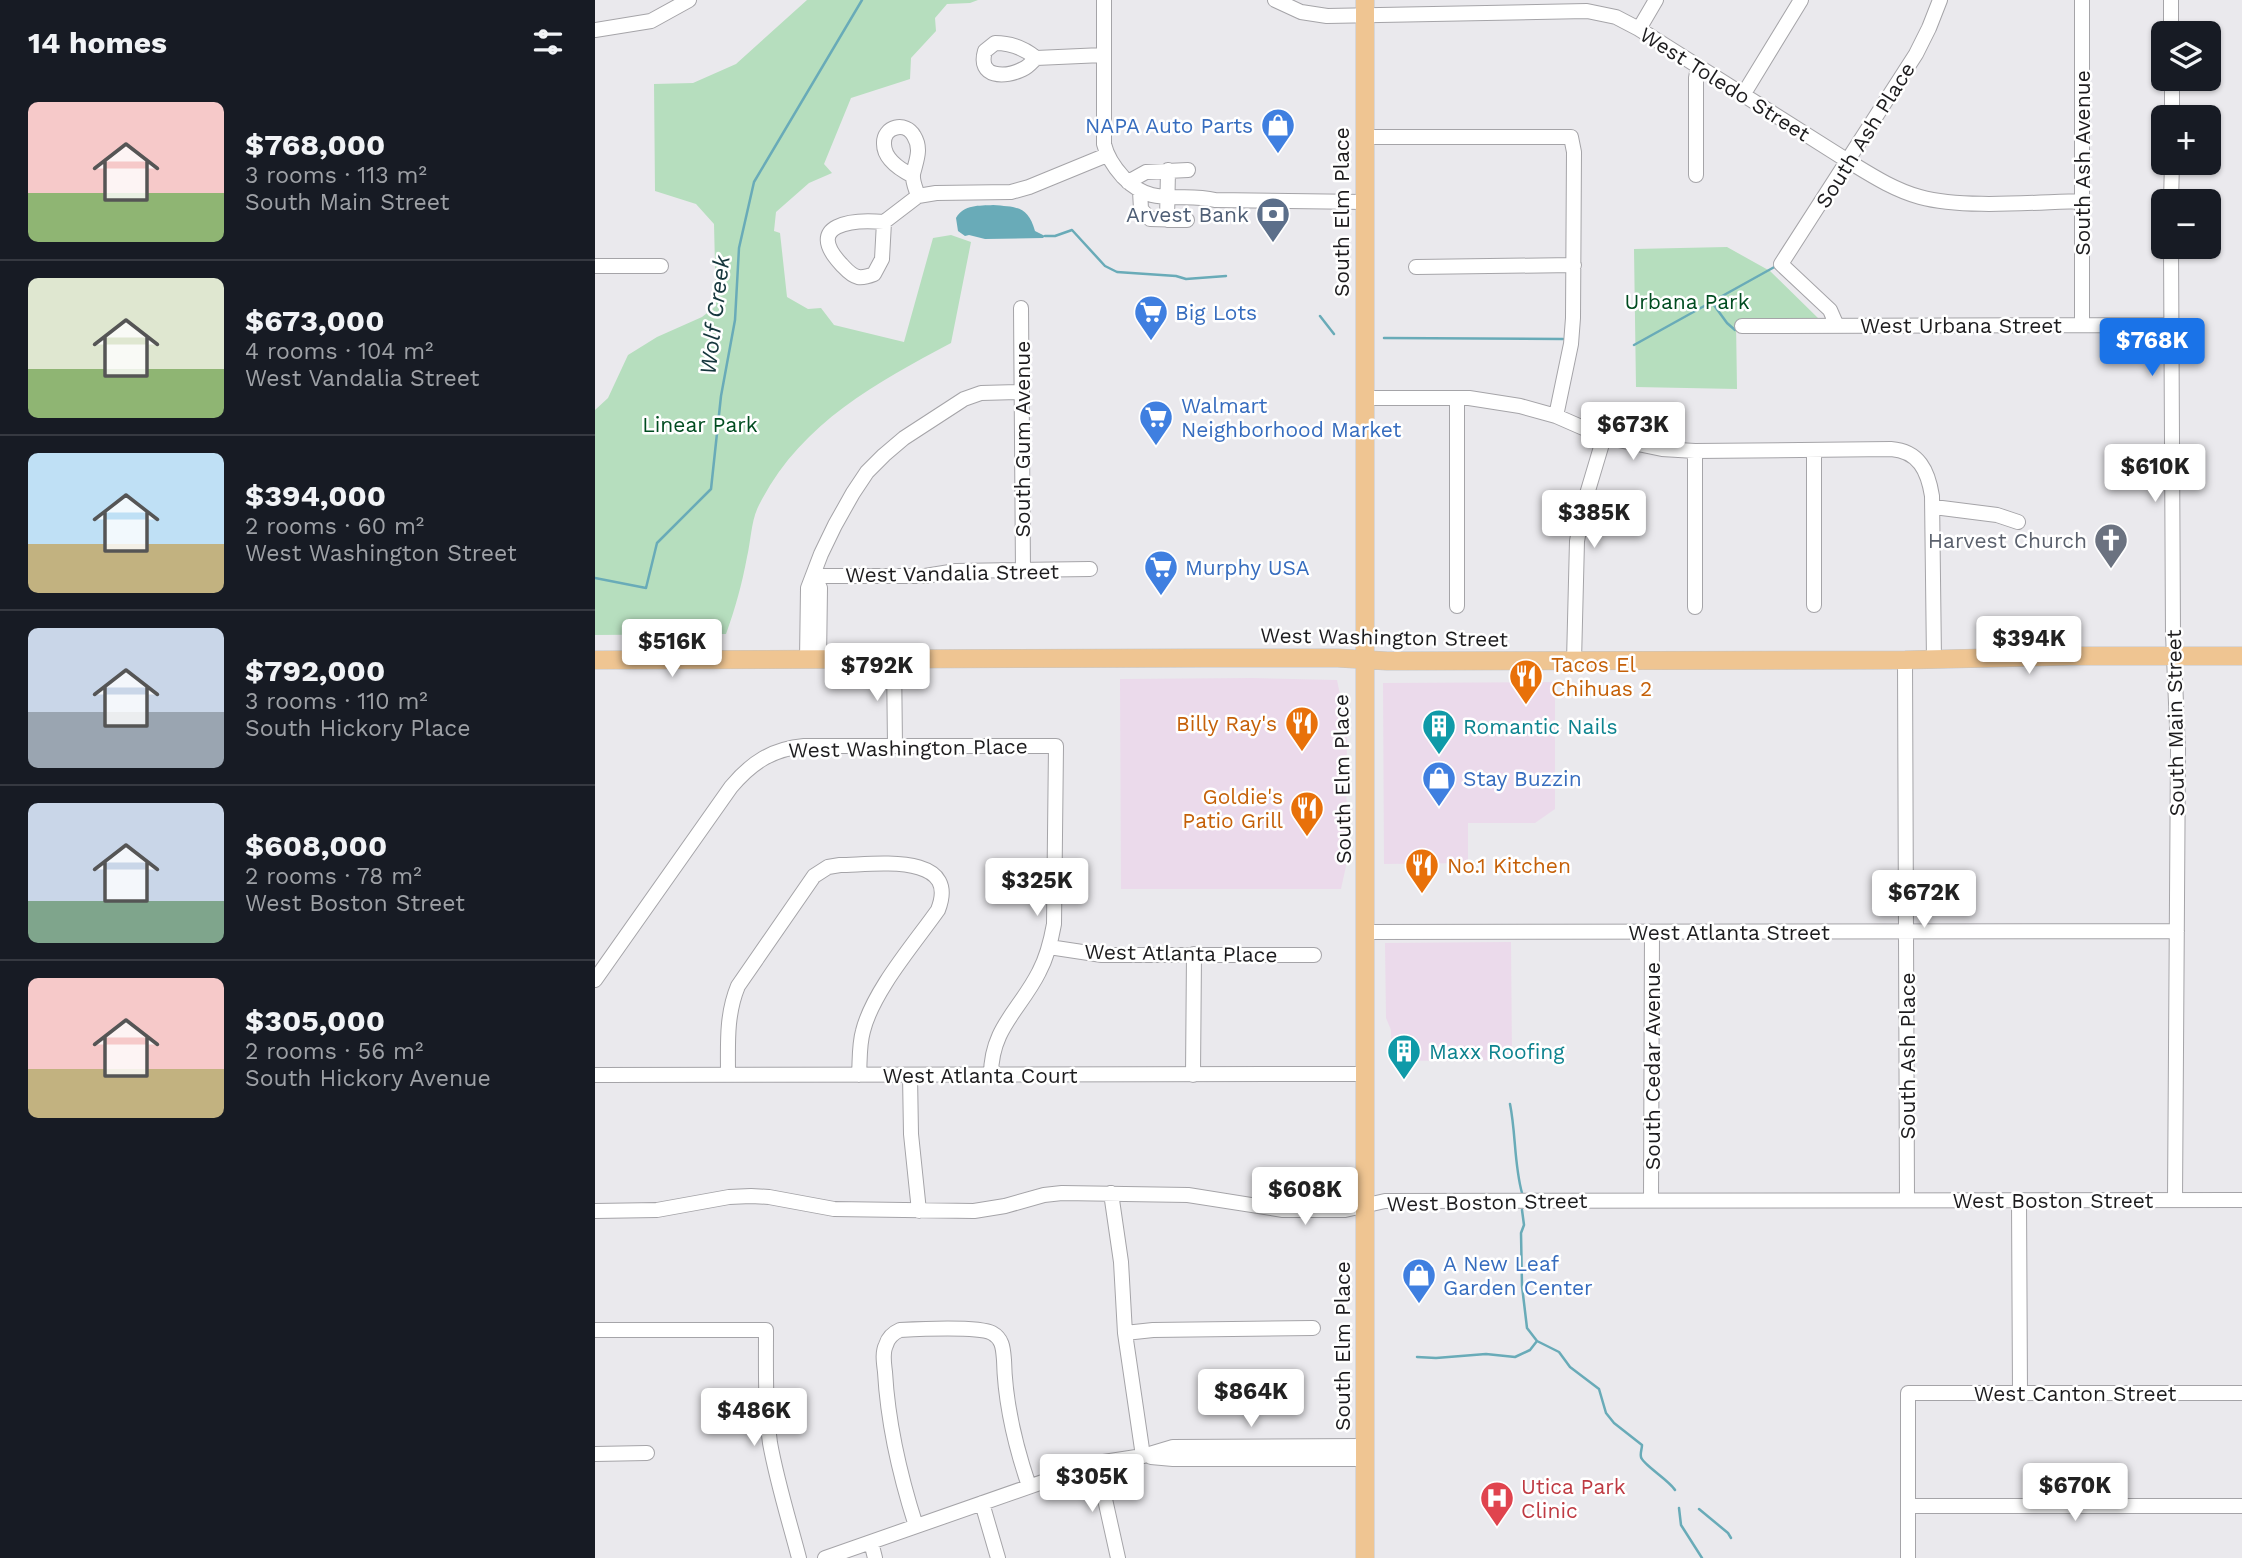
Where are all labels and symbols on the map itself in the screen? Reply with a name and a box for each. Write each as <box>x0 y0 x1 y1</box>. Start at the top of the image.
street label: West Toledo Street <box>1635 22 1815 147</box>
street label: South Ash Place <box>1810 58 1920 212</box>
street label: South Ash Avenue <box>2070 70 2095 256</box>
shop icon: NAPA Auto Parts <box>1259 106 1297 155</box>
place label: NAPA Auto Parts <box>1085 113 1253 138</box>
street label: South Elm Place <box>1329 127 1354 297</box>
bank icon: Arvest Bank <box>1254 195 1292 244</box>
place label: Arvest Bank <box>1126 202 1249 227</box>
water label: Wolf Creek <box>694 252 736 376</box>
park label: Urbana Park <box>1624 289 1750 314</box>
supermarket icon: Big Lots <box>1132 293 1170 342</box>
place label: Big Lots <box>1175 300 1257 325</box>
street label: West Urbana Street <box>1860 313 2062 338</box>
pin: $768K <box>2103 318 2201 378</box>
street label: South Gum Avenue <box>1010 341 1035 537</box>
place label: Walmart Neighborhood Market <box>1181 393 1402 442</box>
supermarket icon: Walmart Neighborhood Market <box>1137 398 1175 447</box>
pin: $673K <box>1584 402 1682 462</box>
park label: Linear Park <box>642 412 758 437</box>
pin: $610K <box>2106 444 2204 504</box>
pin: $385K <box>1545 490 1643 550</box>
church icon: Harvest Church <box>2092 521 2130 570</box>
place label: Harvest Church <box>1928 528 2087 553</box>
supermarket icon: Murphy USA <box>1142 548 1180 597</box>
place label: Murphy USA <box>1185 555 1310 580</box>
street label: West Vandalia Street <box>845 559 1059 587</box>
pin: $394K <box>1980 616 2078 676</box>
pin: $516K <box>623 620 721 679</box>
street label: West Washington Street <box>1260 622 1508 652</box>
street label: South Main Street <box>2161 629 2189 817</box>
pin: $792K <box>828 644 926 703</box>
place label: Tacos El Chihuas 2 <box>1551 652 1652 701</box>
restaurant icon: Tacos El Chihuas 2 <box>1507 657 1545 706</box>
street label: South Elm Place <box>1328 694 1356 864</box>
restaurant icon: Billy Ray's <box>1283 704 1321 753</box>
building icon: Romantic Nails <box>1420 707 1458 756</box>
place label: Billy Ray's <box>1176 711 1277 736</box>
place label: Romantic Nails <box>1463 714 1618 739</box>
street label: West Washington Place <box>788 733 1028 763</box>
shop icon: Stay Buzzin <box>1420 759 1458 808</box>
place label: Stay Buzzin <box>1463 766 1582 791</box>
place label: Goldie's Patio Grill <box>1182 784 1284 833</box>
restaurant icon: Goldie's Patio Grill <box>1288 789 1326 838</box>
restaurant icon: No.1 Kitchen <box>1403 846 1441 895</box>
place label: No.1 Kitchen <box>1447 853 1571 878</box>
pin: $325K <box>988 858 1086 918</box>
pin: $672K <box>1875 870 1973 930</box>
street label: West Atlanta Street <box>1628 920 1830 945</box>
street label: West Atlanta Place <box>1084 939 1278 967</box>
street label: South Cedar Avenue <box>1640 962 1665 1170</box>
street label: South Ash Place <box>1895 972 1920 1140</box>
building icon: Maxx Roofing <box>1385 1032 1423 1081</box>
place label: Maxx Roofing <box>1429 1039 1565 1064</box>
street label: West Atlanta Court <box>883 1063 1078 1088</box>
pin: $608K <box>1256 1168 1354 1227</box>
street label: West Boston Street <box>1386 1188 1588 1216</box>
street label: West Boston Street <box>1953 1188 2154 1213</box>
place label: A New Leaf Garden Center <box>1443 1251 1593 1300</box>
shop icon: A New Leaf Garden Center <box>1400 1256 1438 1305</box>
street label: South Elm Place <box>1330 1261 1355 1431</box>
pin: $864K <box>1202 1370 1300 1429</box>
street label: West Canton Street <box>1974 1381 2176 1406</box>
pin: $486K <box>705 1388 803 1448</box>
pin: $305K <box>1043 1454 1141 1514</box>
pin: $670K <box>2026 1464 2124 1523</box>
place label: Utica Park Clinic <box>1521 1474 1626 1523</box>
hospital icon: Utica Park Clinic <box>1478 1479 1516 1528</box>

